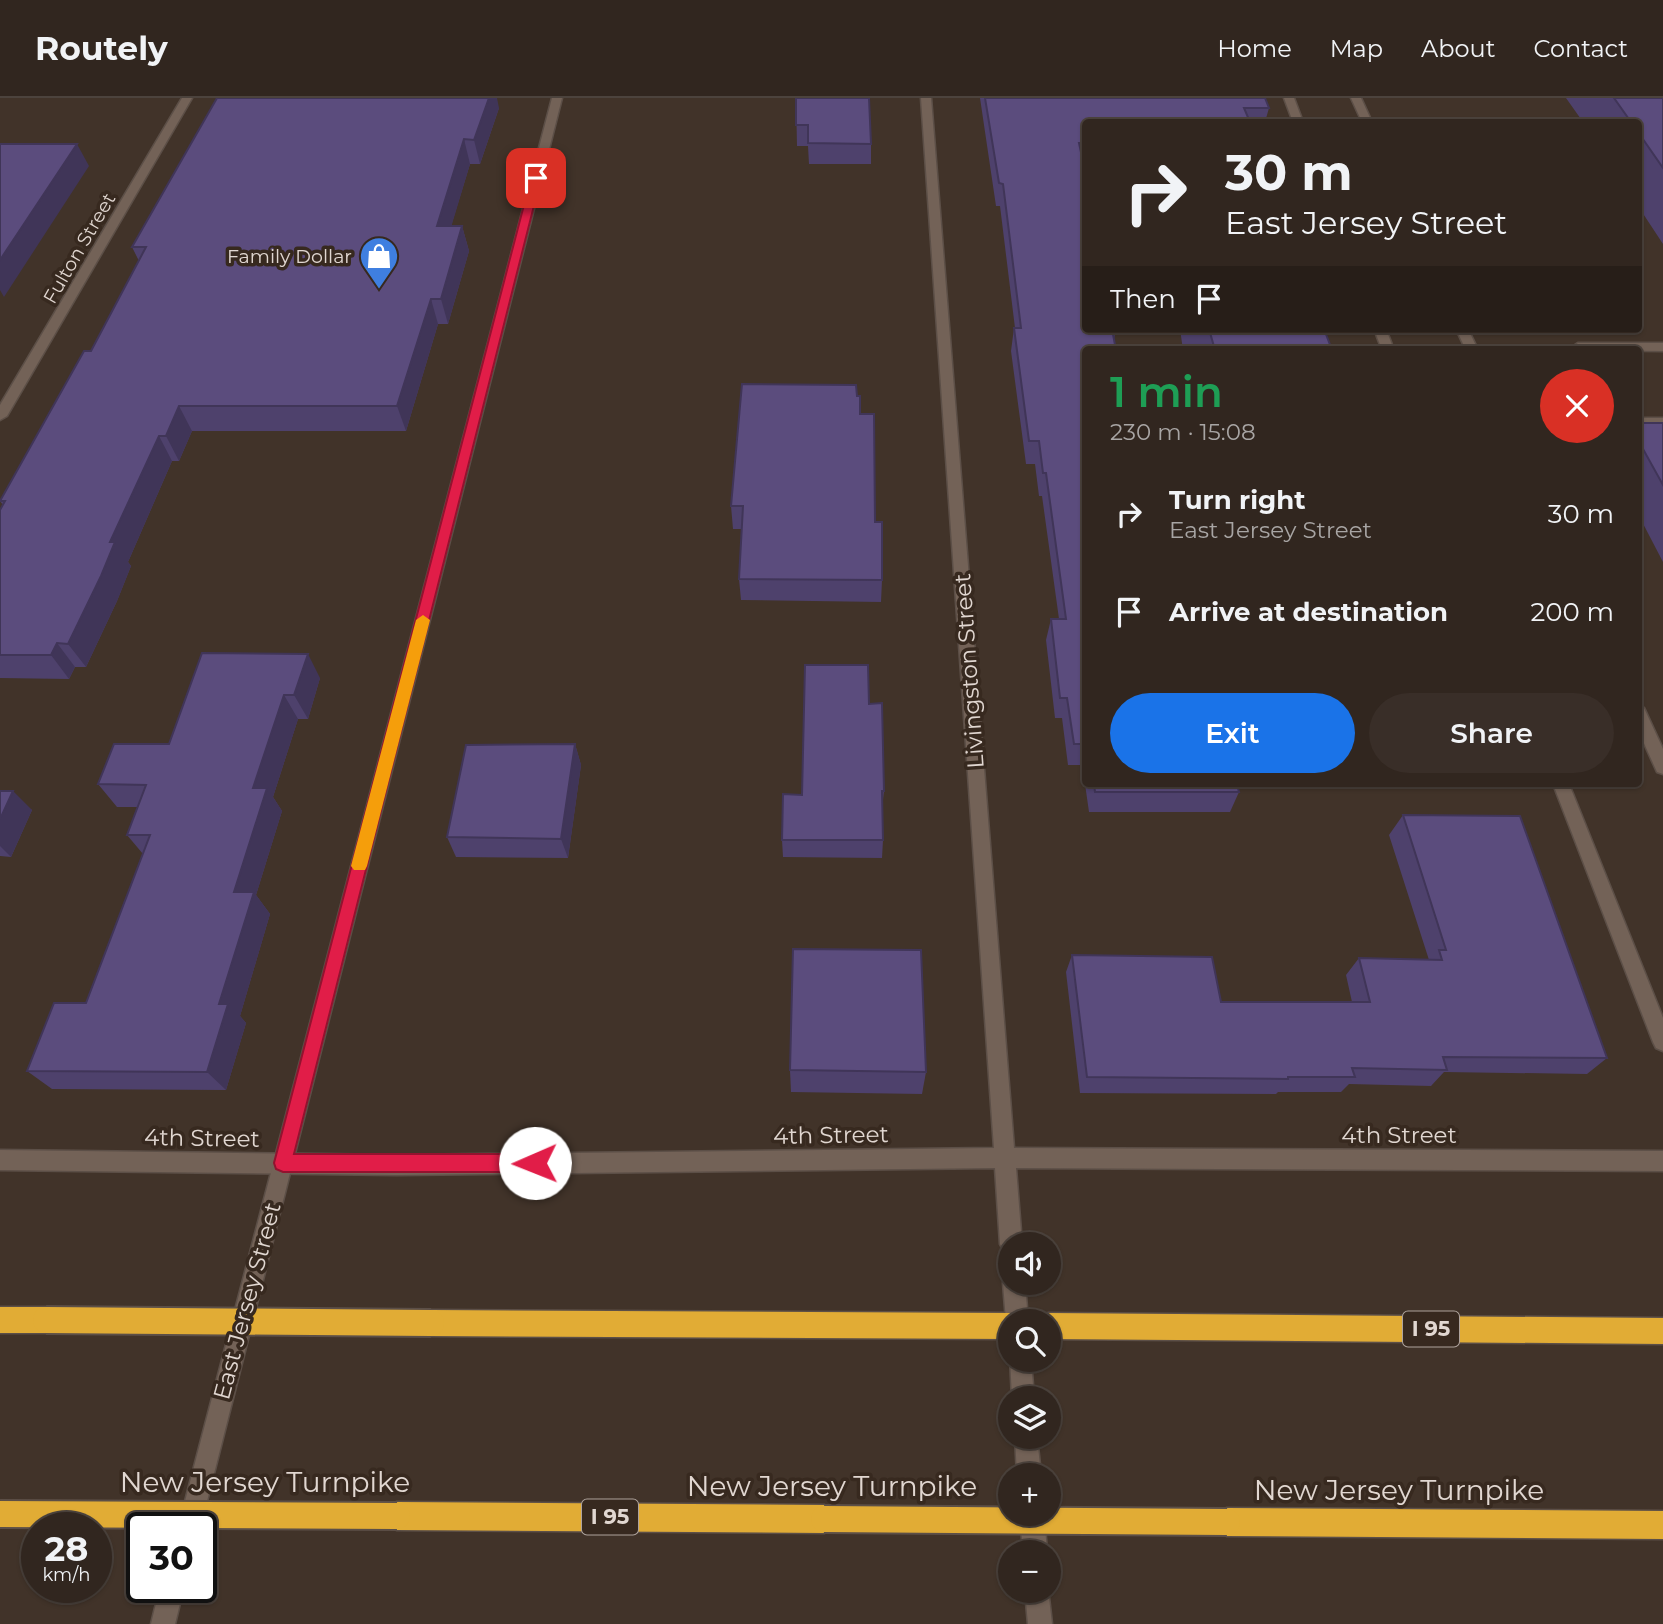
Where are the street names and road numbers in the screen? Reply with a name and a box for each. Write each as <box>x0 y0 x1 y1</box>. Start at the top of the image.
street label: Fulton Street <box>38 189 121 308</box>
street label: Livingston Street <box>948 573 990 769</box>
street label: 4th Street <box>773 1120 889 1150</box>
street label: 4th Street <box>1341 1121 1457 1149</box>
street label: 4th Street <box>144 1123 260 1153</box>
street label: East Jersey Street <box>207 1199 287 1403</box>
road number: I 95 <box>1403 1312 1459 1346</box>
street label: New Jersey Turnpike <box>120 1465 410 1499</box>
street label: New Jersey Turnpike <box>687 1469 977 1503</box>
street label: New Jersey Turnpike <box>1254 1473 1544 1507</box>
road number: I 95 <box>582 1500 638 1534</box>

